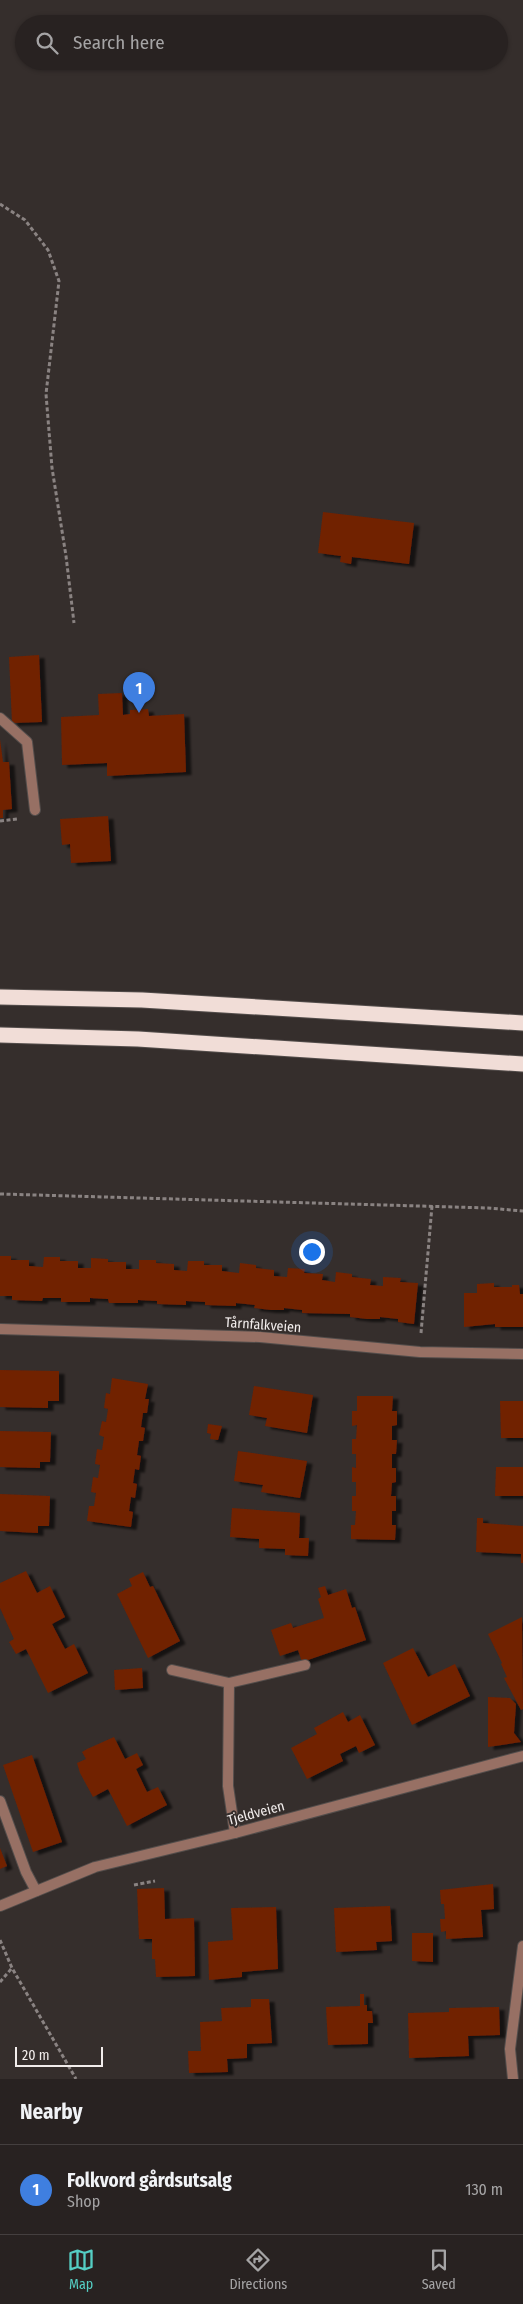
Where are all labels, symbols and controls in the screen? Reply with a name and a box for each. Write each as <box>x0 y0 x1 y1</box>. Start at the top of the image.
search box <box>15 15 508 70</box>
icon: search <box>33 29 61 57</box>
text: Search here <box>73 31 165 54</box>
pin: 1 <box>123 672 155 713</box>
your location <box>299 1239 325 1265</box>
street label: Tårnfalkveien <box>224 1314 302 1336</box>
street label: Tjeldveien <box>226 1797 286 1829</box>
scale bar <box>15 2044 102 2067</box>
text: 20 m <box>22 2047 50 2064</box>
text: Nearby <box>20 2099 82 2125</box>
text: Folkvord gårdsutsalg <box>67 2169 232 2192</box>
text: 1 <box>33 2180 39 2199</box>
text: 130 m <box>465 2180 503 2199</box>
text: Shop <box>67 2192 100 2211</box>
tab: Map <box>67 2246 95 2293</box>
tab: Directions <box>229 2246 287 2293</box>
tab: Saved <box>422 2246 456 2293</box>

